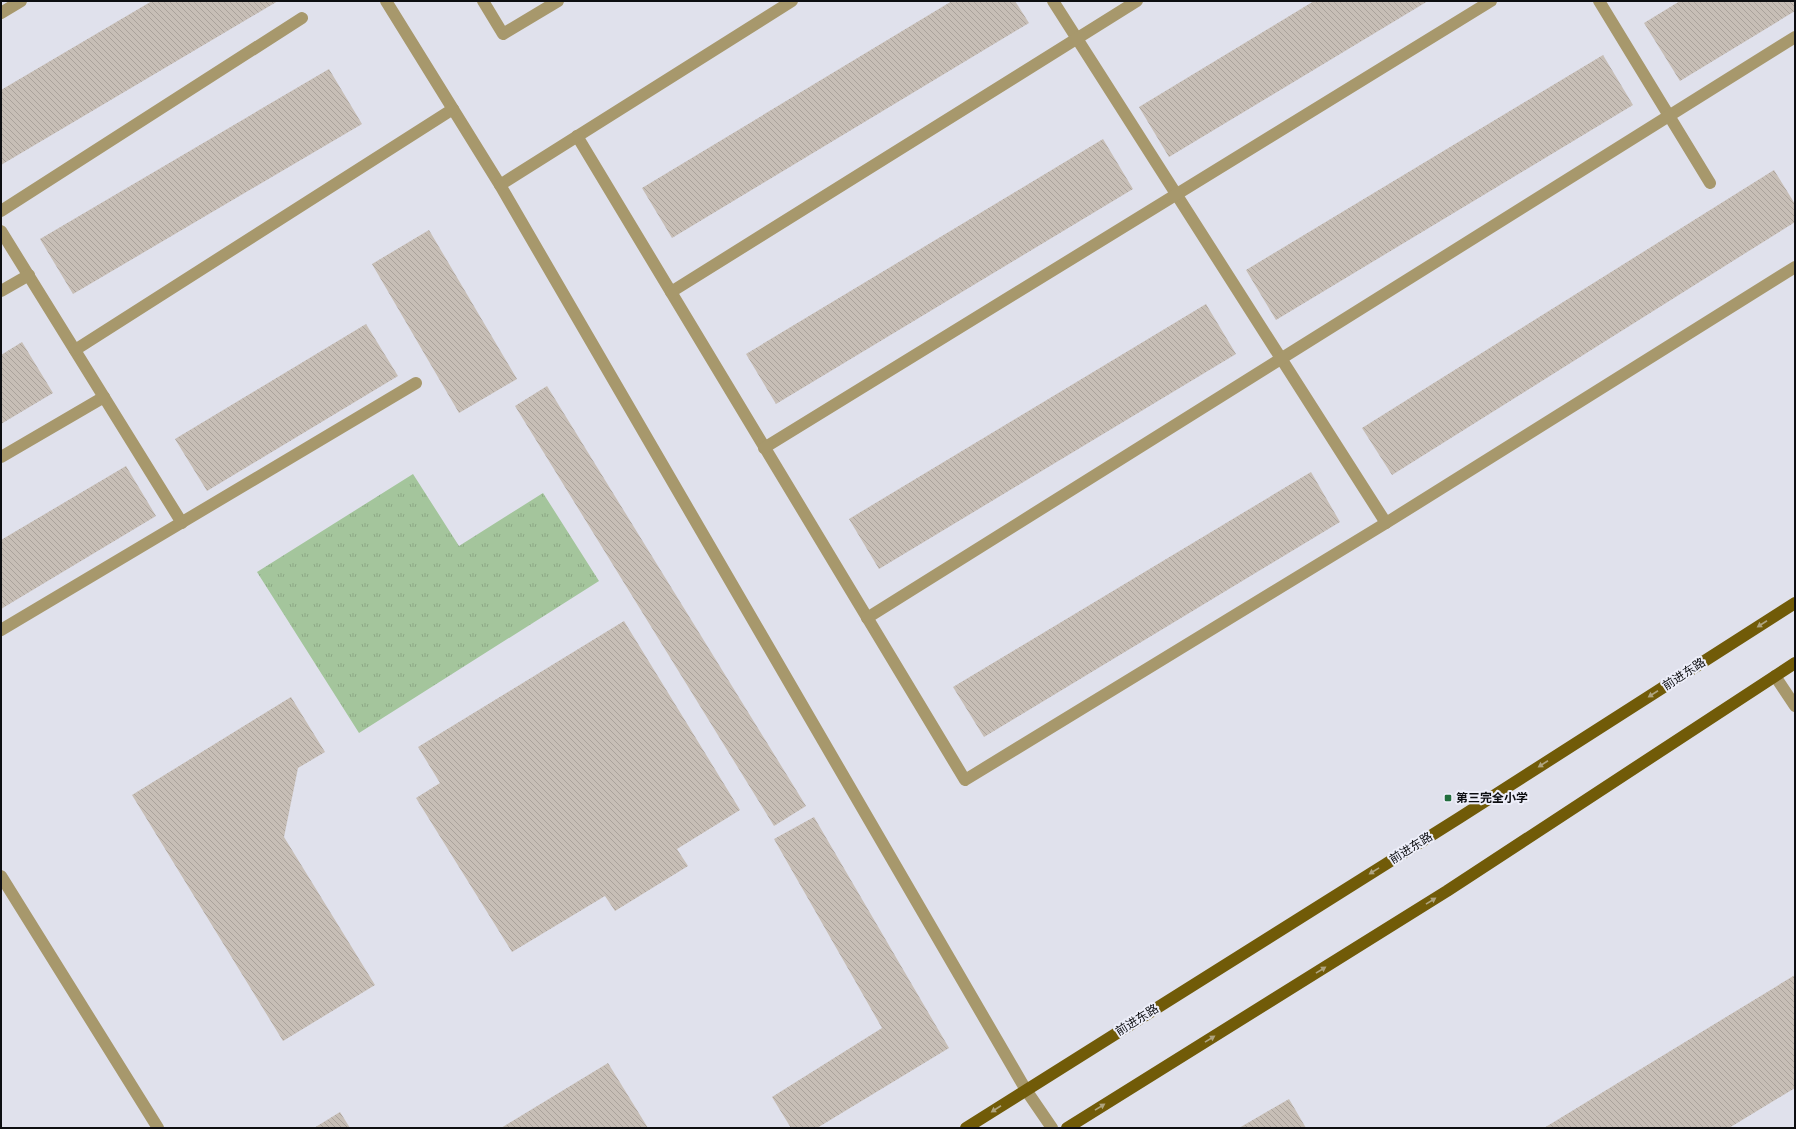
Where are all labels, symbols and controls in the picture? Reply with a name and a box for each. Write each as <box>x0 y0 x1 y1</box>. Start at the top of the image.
one-way arrow <box>1757 620 1767 628</box>
street label: 前进东路 <box>1660 655 1708 693</box>
one-way arrow <box>1648 690 1658 698</box>
one-way arrow <box>1538 760 1548 768</box>
place label: 第三完全小学 <box>1456 791 1528 805</box>
marker: 第三完全小学 <box>1443 793 1453 803</box>
street label: 前进东路 <box>1387 829 1435 867</box>
one-way arrow <box>1369 867 1379 875</box>
one-way arrow <box>1426 897 1436 905</box>
one-way arrow <box>1315 966 1327 973</box>
street label: 前进东路 <box>1113 1001 1161 1039</box>
one-way arrow <box>1204 1035 1216 1042</box>
one-way arrow <box>1094 1104 1106 1111</box>
one-way arrow <box>991 1105 1001 1113</box>

